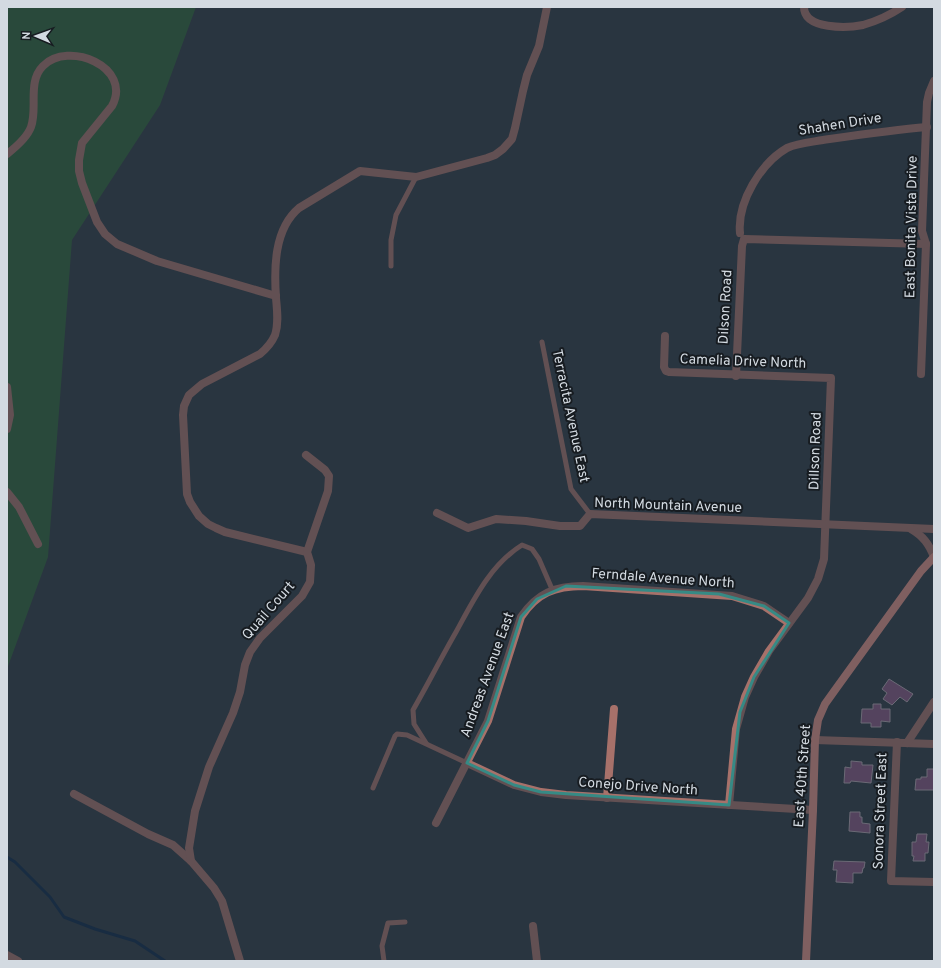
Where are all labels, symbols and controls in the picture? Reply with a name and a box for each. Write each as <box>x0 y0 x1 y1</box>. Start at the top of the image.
north arrow <box>16 16 56 56</box>
text: N <box>20 31 34 40</box>
street label: Shahen Drive <box>797 110 883 140</box>
street label: East Bonita Vista Drive <box>902 156 922 298</box>
street label: Dilson Road <box>716 269 736 345</box>
street label: Terracita Avenue East <box>548 348 592 484</box>
street label: Camelia Drive North <box>679 351 807 373</box>
street label: Dillson Road <box>806 412 826 490</box>
street label: North Mountain Avenue <box>594 495 742 517</box>
street label: Ferndale Avenue North <box>591 566 735 592</box>
street label: Quail Court <box>239 578 299 644</box>
street label: Andreas Avenue East <box>457 610 519 740</box>
street label: East 40th Street <box>791 724 815 828</box>
street label: Sonora Street East <box>870 752 892 870</box>
street label: Conejo Drive North <box>578 774 698 800</box>

